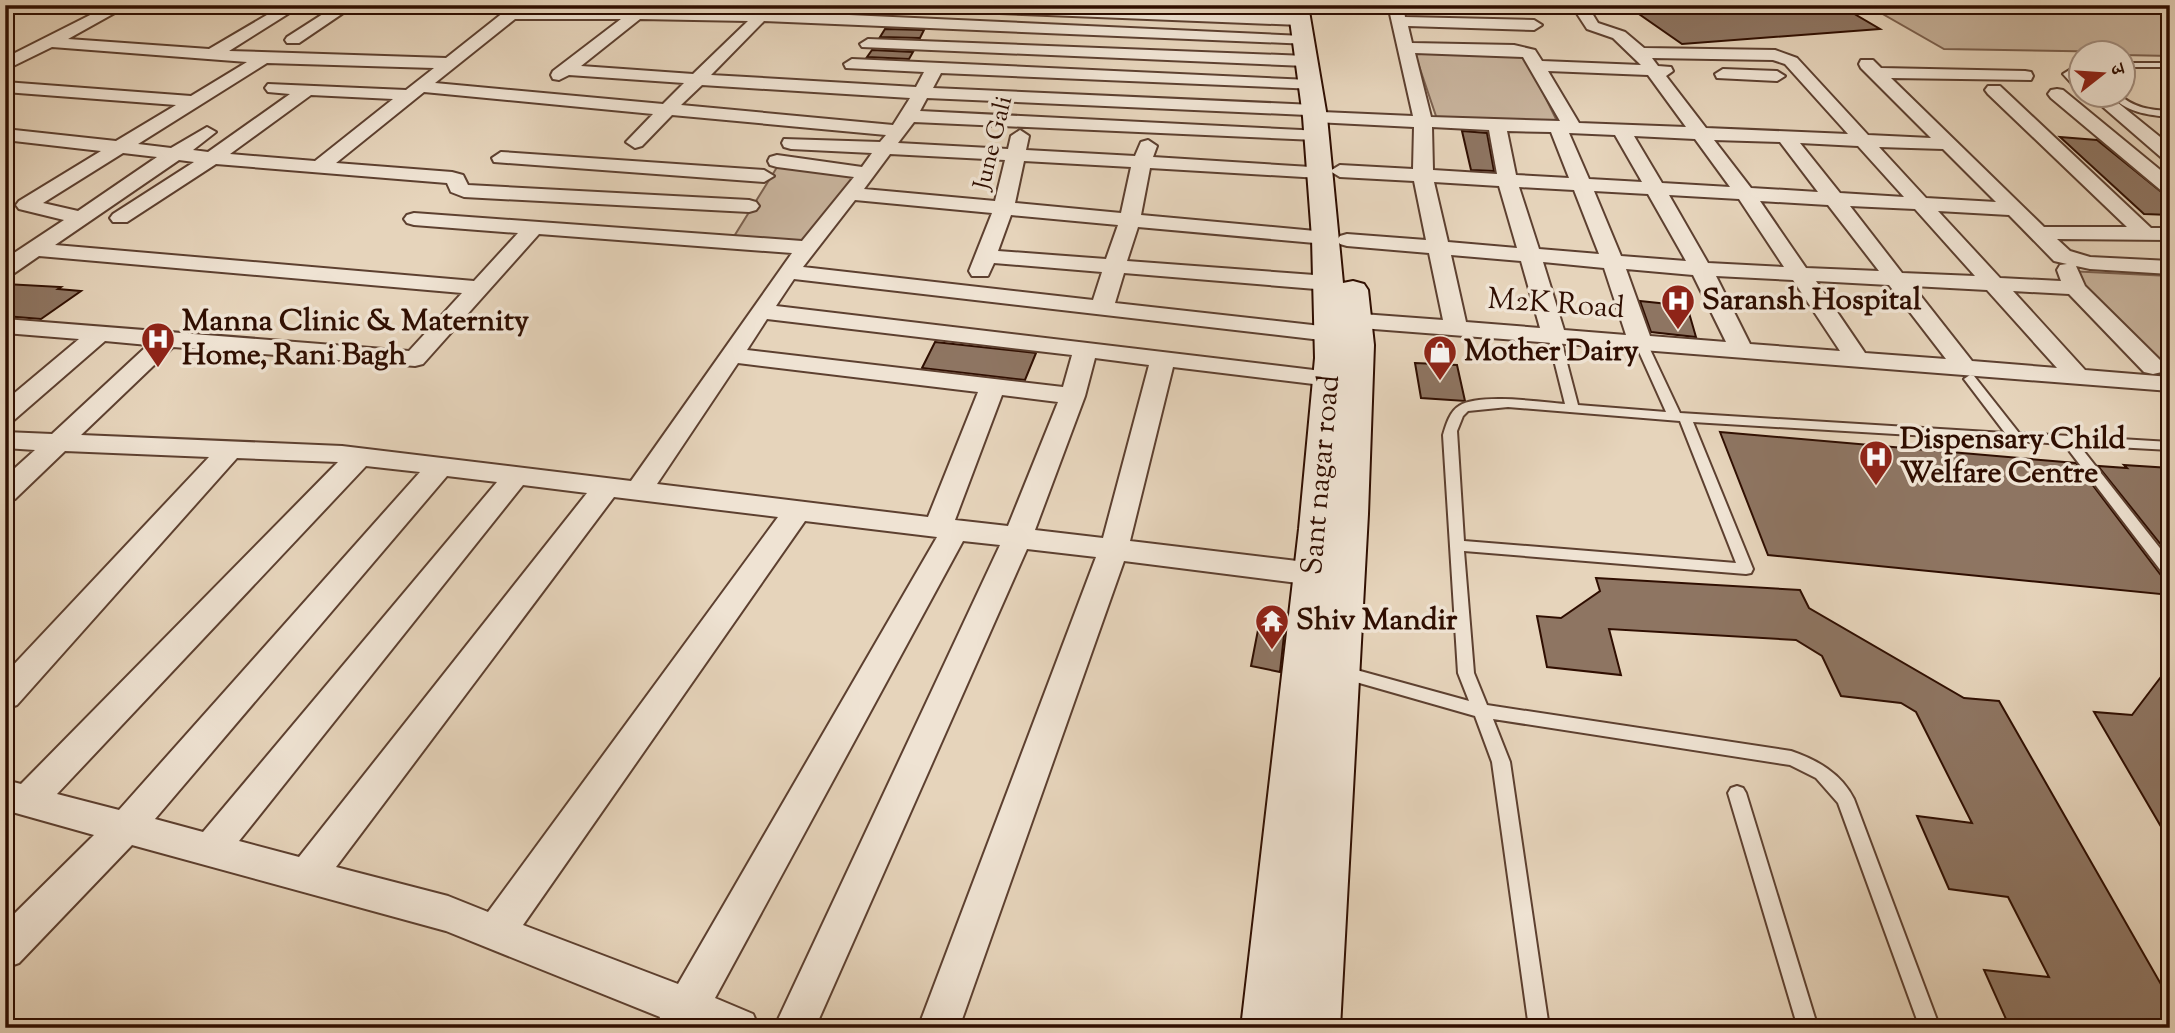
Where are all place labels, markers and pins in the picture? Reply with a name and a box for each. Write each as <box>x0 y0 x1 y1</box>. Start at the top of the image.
place label: Saransh Hospital <box>1702 280 1922 323</box>
hospital icon: Saransh Hospital <box>1659 282 1697 331</box>
place label: Manna Clinic & Maternity Home, Rani Bagh <box>182 301 529 378</box>
hospital icon: Manna Clinic & Maternity Home, Rani Bagh <box>139 320 177 369</box>
place label: Mother Dairy <box>1464 331 1639 374</box>
shop icon: Mother Dairy <box>1421 333 1459 382</box>
place label: Dispensary Child Welfare Centre <box>1900 419 2126 496</box>
hospital icon: Dispensary Child Welfare Centre <box>1857 438 1895 487</box>
place label: Shiv Mandir <box>1296 600 1458 643</box>
temple icon: Shiv Mandir <box>1253 602 1291 651</box>

